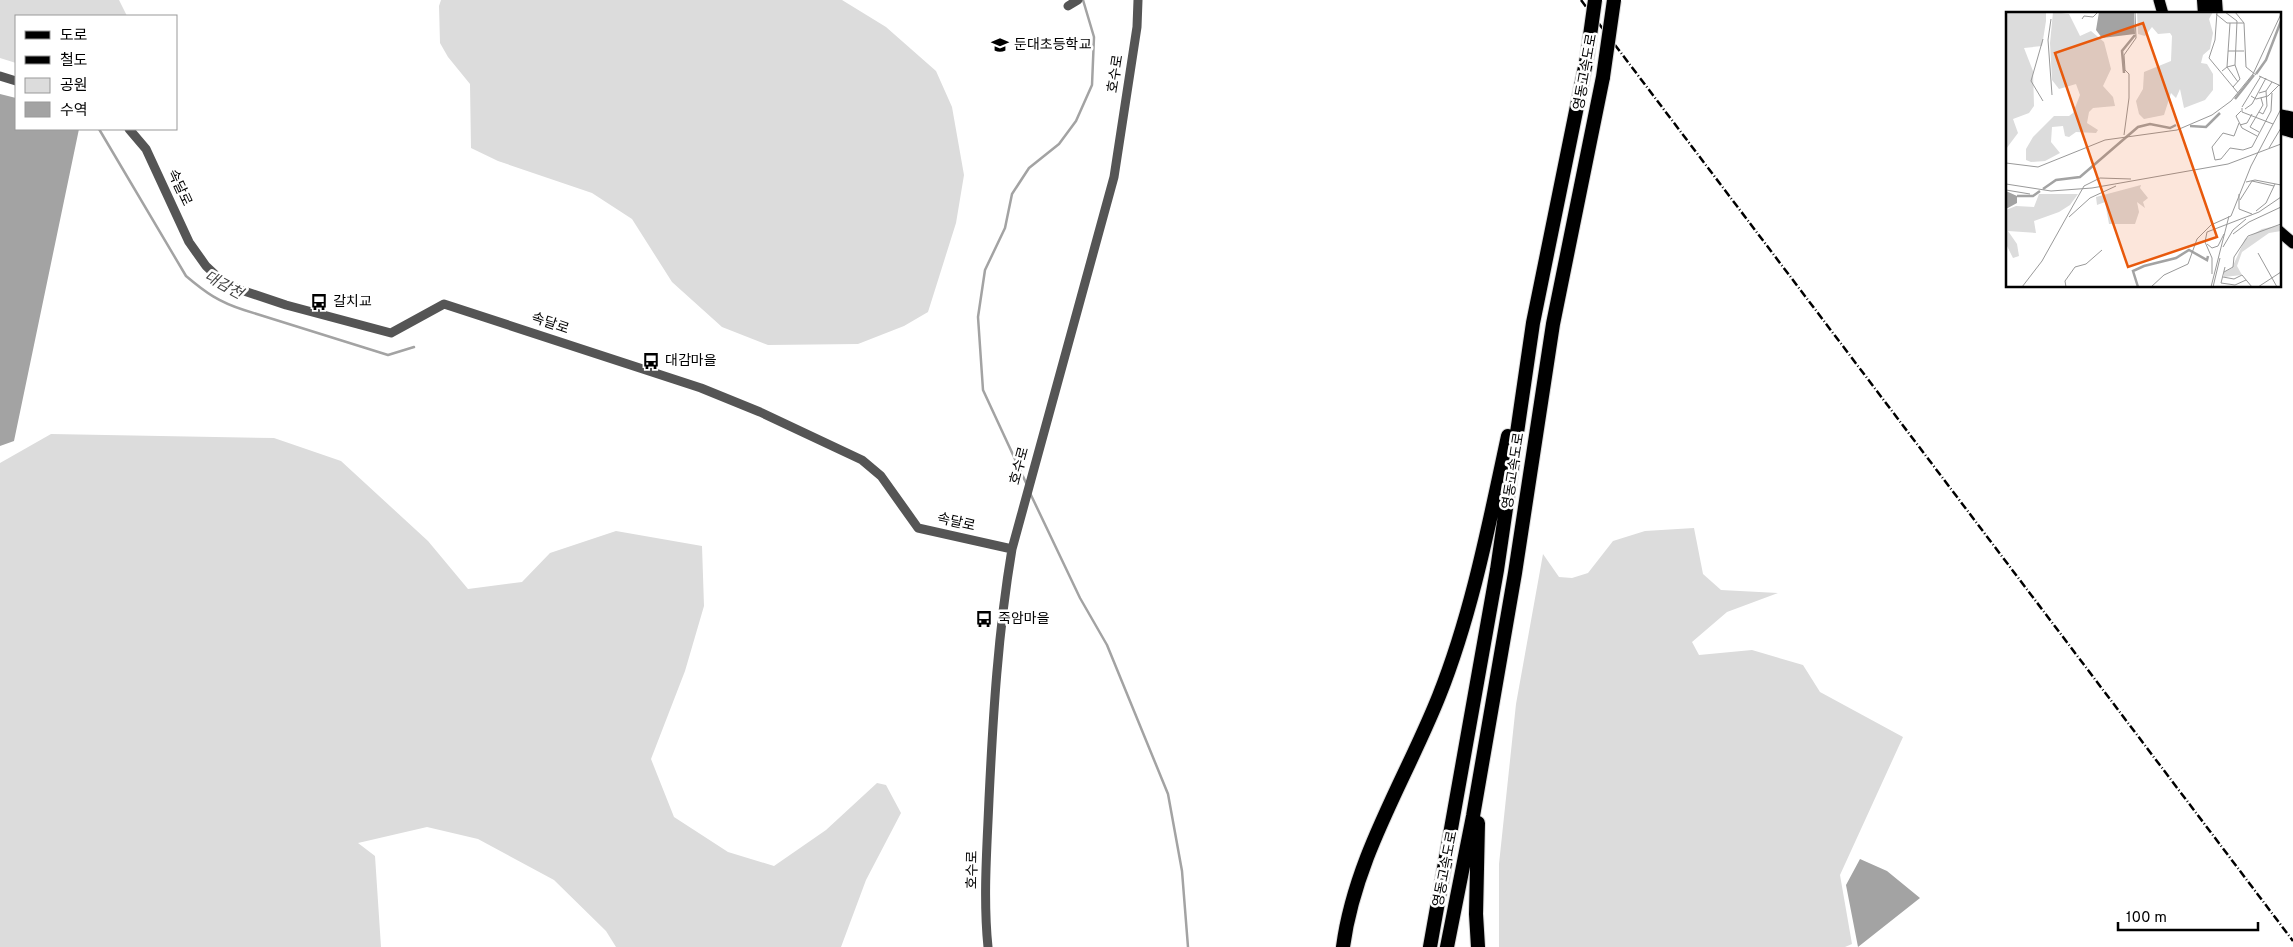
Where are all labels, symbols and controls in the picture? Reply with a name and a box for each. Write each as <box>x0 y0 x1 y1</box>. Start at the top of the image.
inset map <box>2006 12 2280 288</box>
legend <box>15 15 178 130</box>
text: 도로 <box>60 27 88 46</box>
street label: 영동고속도로 <box>1571 32 1601 112</box>
school or university icon: 둔대초등학교 <box>990 35 1010 55</box>
place label: 둔대초등학교 <box>1014 36 1091 54</box>
text: 철도 <box>60 52 88 71</box>
street label: 호수로 <box>1105 53 1127 94</box>
text: 공원 <box>60 77 88 96</box>
text: 수역 <box>60 102 88 121</box>
street label: 속달로 <box>163 167 195 209</box>
water label: 대감천 <box>200 268 248 305</box>
bus stop icon: 갈치교 <box>309 292 329 312</box>
place label: 갈치교 <box>333 294 372 311</box>
street label: 속달로 <box>529 310 571 338</box>
bus stop icon: 대감마을 <box>641 351 661 371</box>
place label: 대감마을 <box>665 353 717 370</box>
street label: 영동고속도로 <box>1500 431 1528 510</box>
street label: 호수로 <box>1007 445 1033 487</box>
street label: 속달로 <box>935 510 977 536</box>
bus stop icon: 죽암마을 <box>974 609 994 629</box>
place label: 죽암마을 <box>998 611 1050 628</box>
street label: 영동고속도로 <box>1430 829 1462 909</box>
street label: 호수로 <box>964 850 982 889</box>
scale bar <box>2118 900 2258 932</box>
text: 100 m <box>2126 909 2167 928</box>

